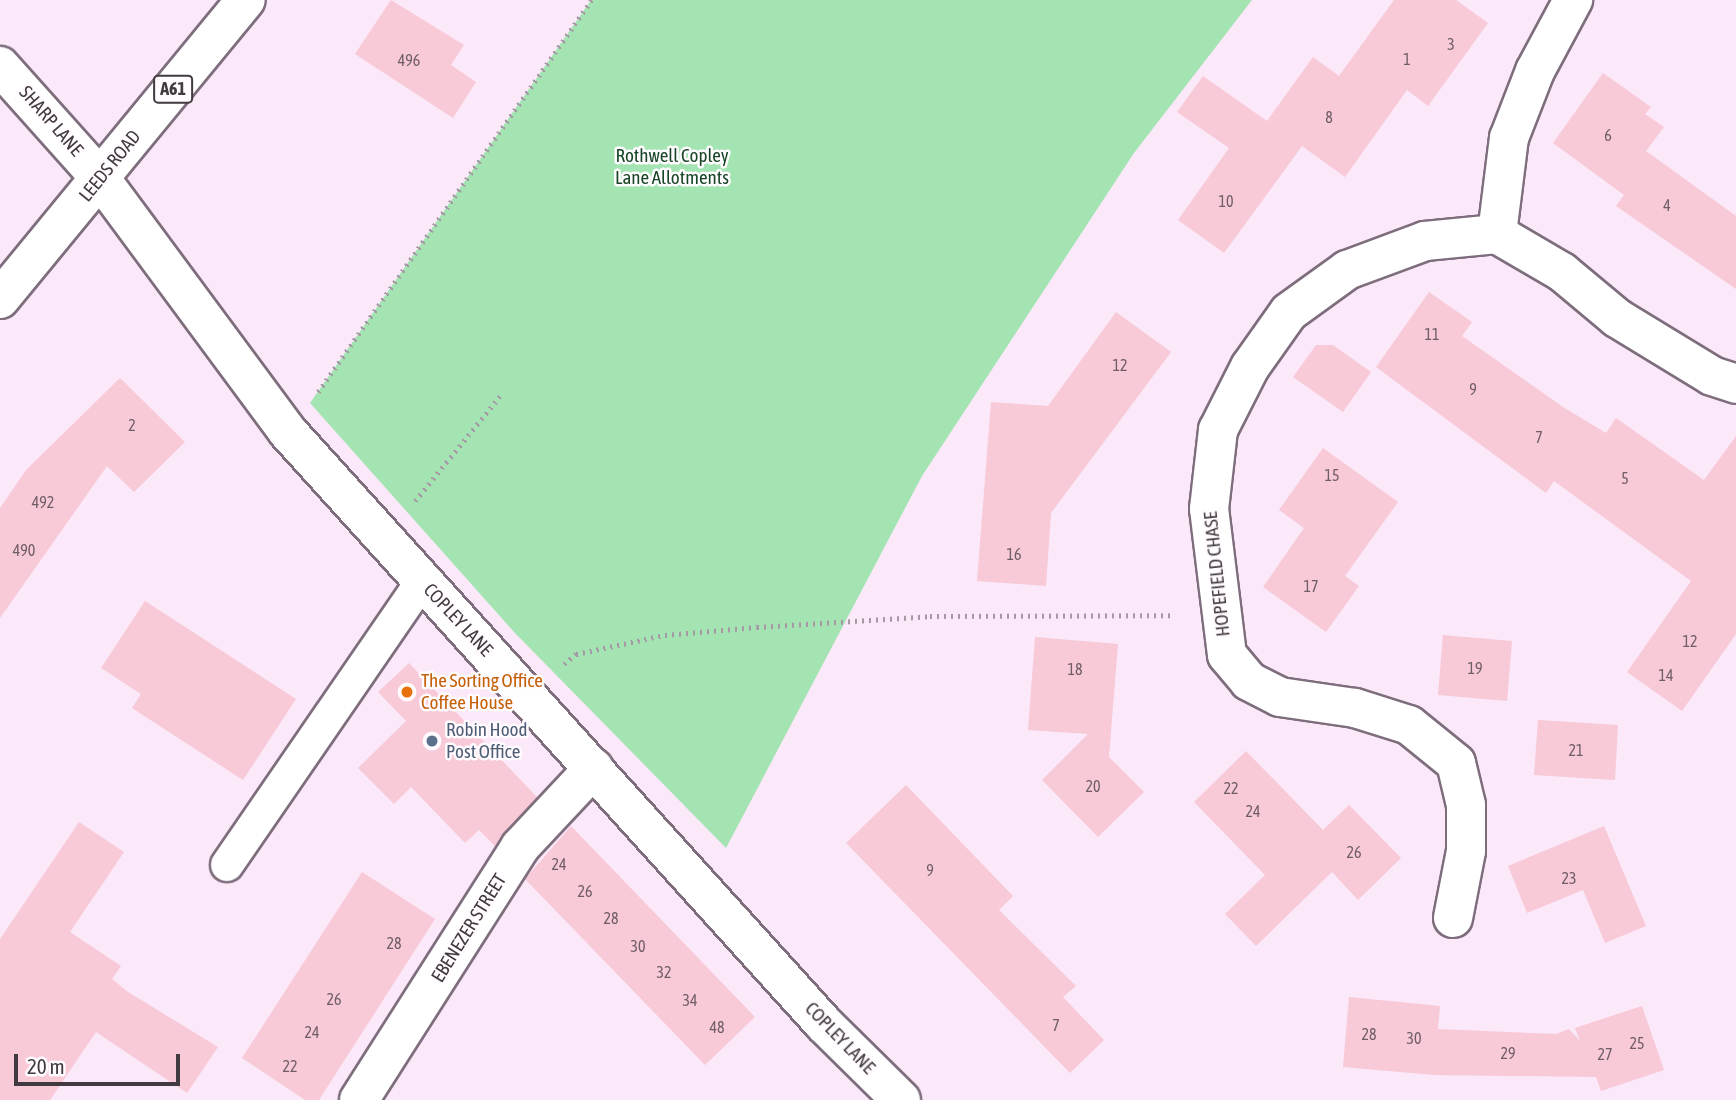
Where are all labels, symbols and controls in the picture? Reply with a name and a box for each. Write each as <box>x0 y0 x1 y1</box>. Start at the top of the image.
house number: 3 <box>1447 34 1455 54</box>
house number: 1 <box>1403 49 1411 69</box>
house number: 496 <box>398 50 420 70</box>
road number: A61 <box>152 74 194 104</box>
street label: SHARP LANE <box>14 81 88 161</box>
house number: 8 <box>1325 107 1333 127</box>
house number: 6 <box>1604 125 1612 145</box>
street label: LEEDS ROAD <box>74 126 146 206</box>
park label: Rothwell Copley Lane Allotments <box>615 145 729 189</box>
house number: 10 <box>1218 191 1234 211</box>
house number: 4 <box>1663 195 1671 215</box>
house number: 11 <box>1424 324 1440 344</box>
house number: 12 <box>1112 355 1128 375</box>
house number: 9 <box>1469 379 1477 399</box>
house number: 2 <box>128 415 136 435</box>
house number: 7 <box>1535 427 1543 447</box>
house number: 15 <box>1324 465 1340 485</box>
house number: 5 <box>1621 468 1629 488</box>
house number: 492 <box>32 492 54 512</box>
street label: HOPEFIELD CHASE <box>1199 510 1235 638</box>
house number: 490 <box>13 540 35 560</box>
house number: 16 <box>1006 544 1022 564</box>
house number: 17 <box>1303 576 1319 596</box>
street label: COPLEY LANE <box>419 579 497 661</box>
house number: 12 <box>1682 631 1698 651</box>
house number: 19 <box>1467 658 1483 678</box>
house number: 18 <box>1067 659 1083 679</box>
house number: 14 <box>1658 665 1674 685</box>
place label: The Sorting Office Coffee House <box>421 670 543 714</box>
marker: The Sorting Office Coffee House <box>399 684 415 700</box>
place label: Robin Hood Post Office <box>446 719 528 763</box>
marker: Robin Hood Post Office <box>424 733 440 749</box>
house number: 21 <box>1568 740 1584 760</box>
house number: 20 <box>1085 776 1101 796</box>
house number: 22 <box>1223 778 1239 798</box>
house number: 24 <box>1245 801 1261 821</box>
house number: 26 <box>1346 842 1362 862</box>
house number: 24 <box>551 854 567 874</box>
house number: 9 <box>926 860 934 880</box>
house number: 23 <box>1561 868 1577 888</box>
street label: EBENEZER STREET <box>427 870 511 986</box>
house number: 26 <box>577 881 593 901</box>
house number: 28 <box>603 908 619 928</box>
house number: 28 <box>386 933 402 953</box>
house number: 30 <box>630 936 646 956</box>
house number: 32 <box>656 962 672 982</box>
house number: 26 <box>326 989 342 1009</box>
house number: 34 <box>682 990 698 1010</box>
street label: COPLEY LANE <box>800 997 880 1079</box>
house number: 7 <box>1052 1015 1060 1035</box>
house number: 48 <box>709 1017 725 1037</box>
house number: 24 <box>304 1022 320 1042</box>
house number: 28 <box>1361 1024 1377 1044</box>
house number: 30 <box>1406 1028 1422 1048</box>
house number: 25 <box>1629 1033 1645 1053</box>
scale bar <box>18 1040 184 1084</box>
house number: 29 <box>1500 1043 1516 1063</box>
house number: 27 <box>1597 1044 1613 1064</box>
text: 20 m <box>27 1054 65 1078</box>
house number: 22 <box>282 1056 298 1076</box>

